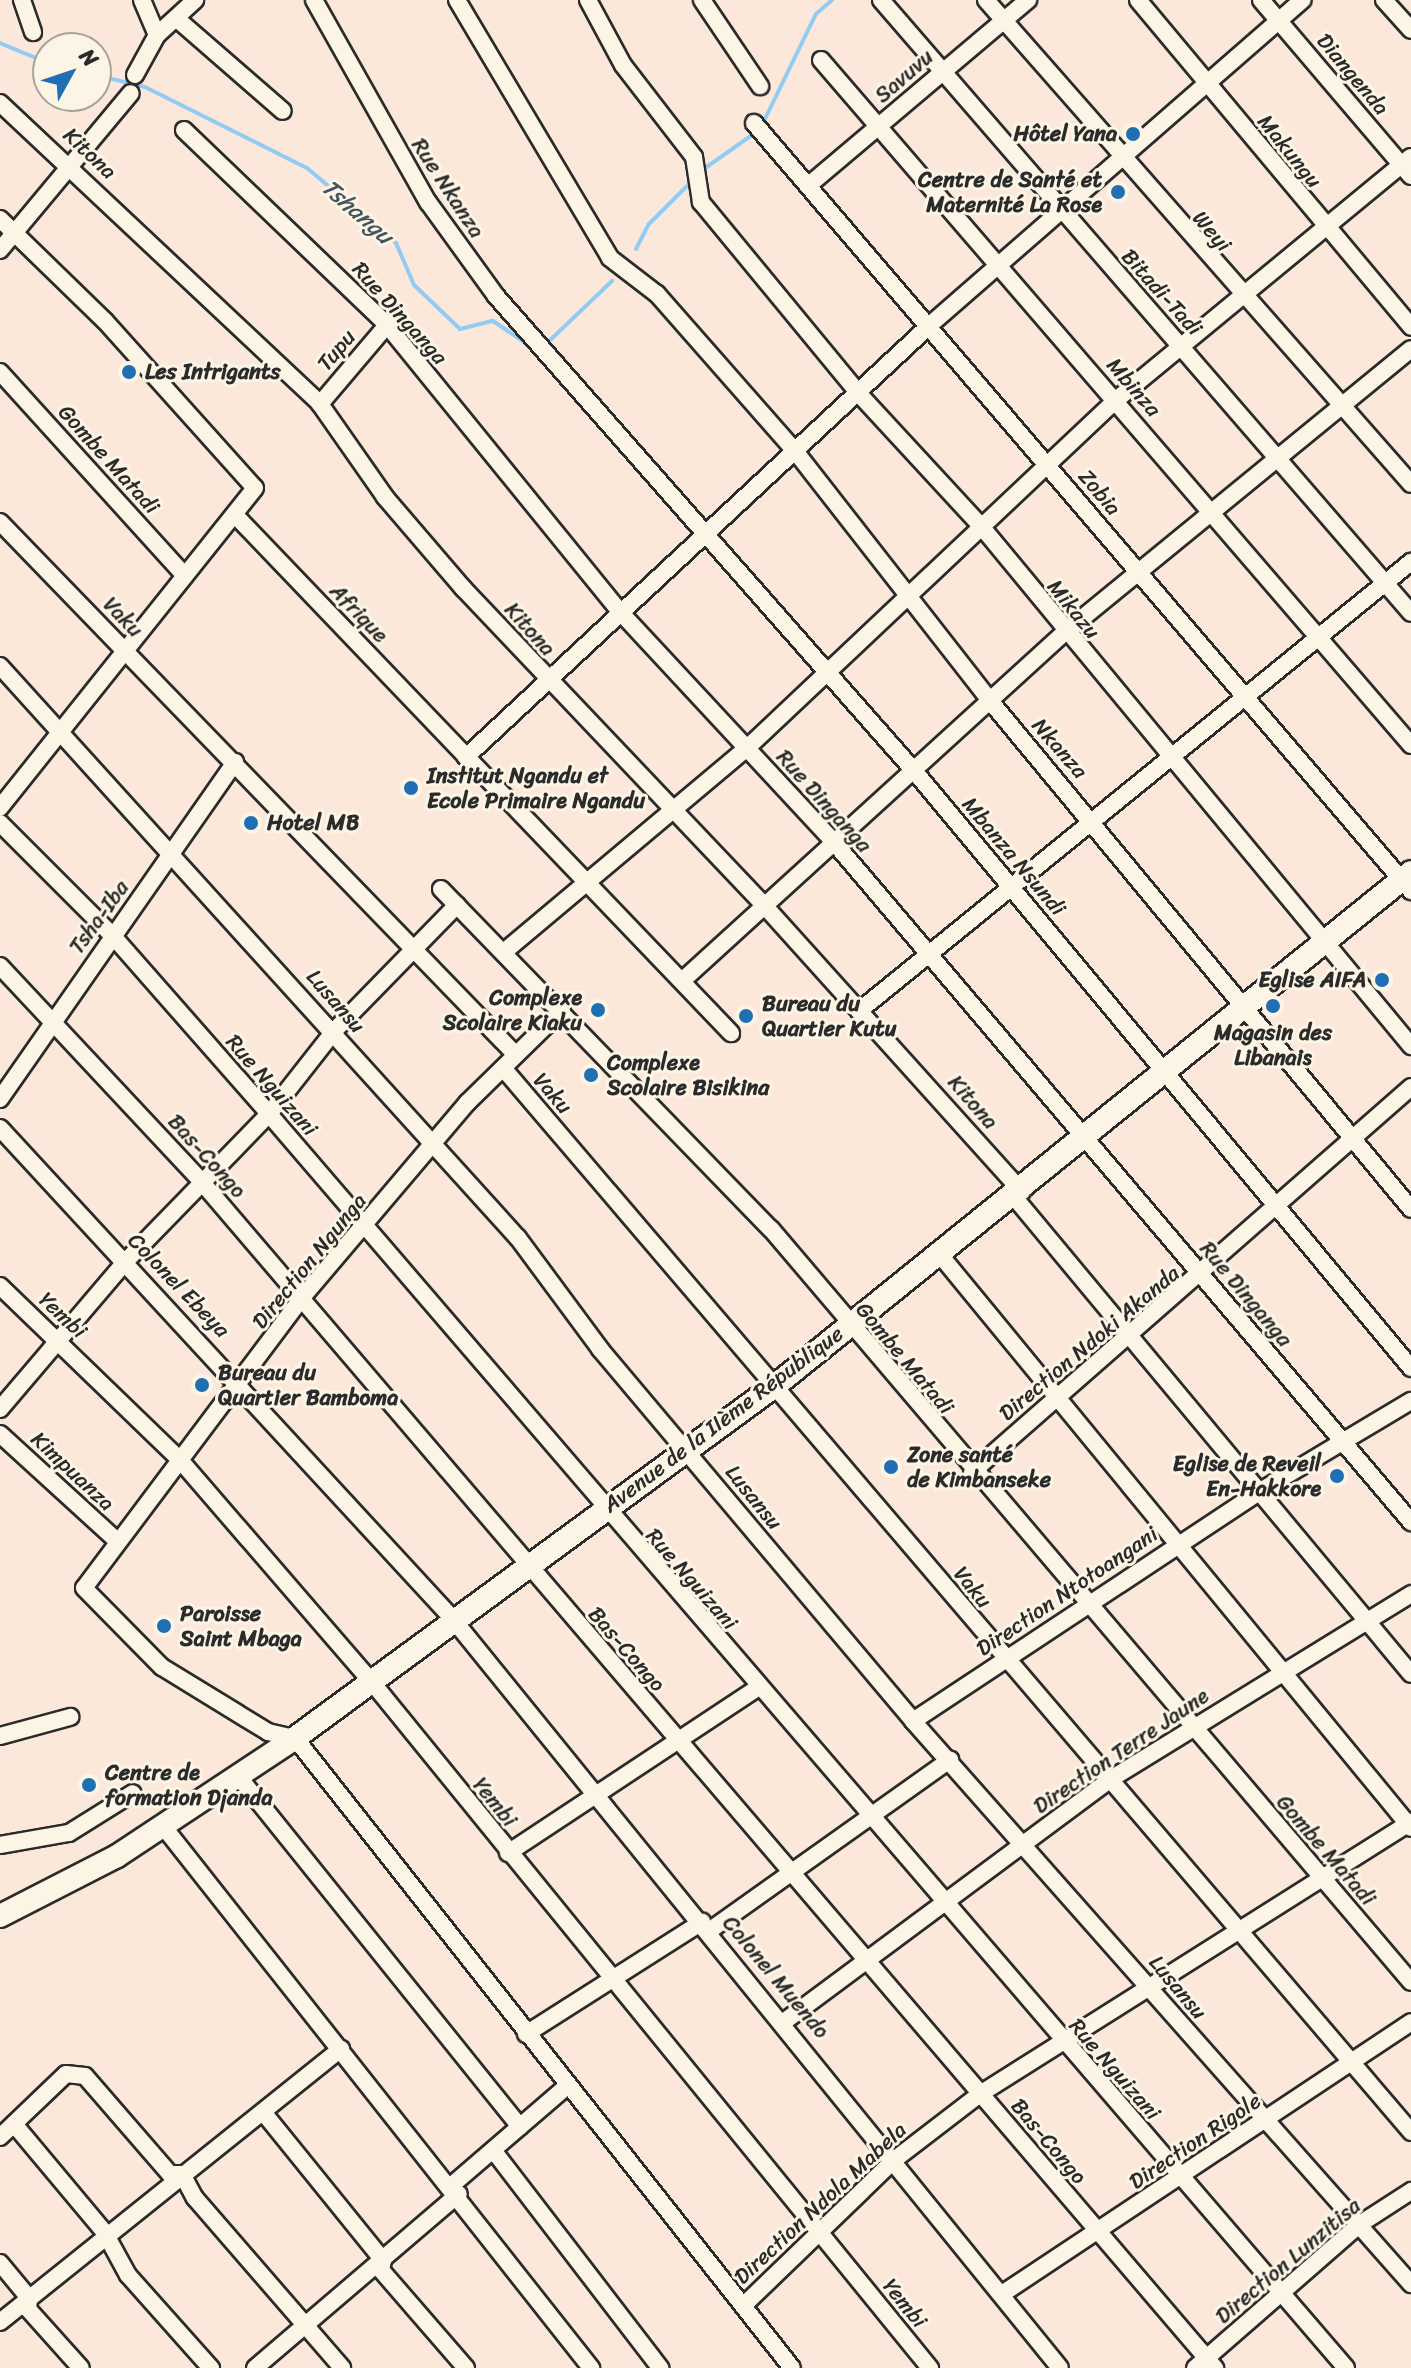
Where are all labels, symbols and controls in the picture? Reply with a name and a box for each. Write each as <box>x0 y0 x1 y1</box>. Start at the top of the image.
street label: Diangenda <box>1311 28 1395 120</box>
north arrow <box>32 32 112 112</box>
text: N <box>69 39 109 76</box>
street label: Savuvu <box>869 43 939 109</box>
street label: Makungu <box>1252 109 1328 193</box>
place label: Hôtel Yana <box>1014 121 1117 147</box>
street label: Kitona <box>58 122 122 184</box>
marker: Hôtel Yana <box>1124 125 1142 143</box>
street label: Rue Nkanza <box>406 133 490 243</box>
place label: Centre de Santé et Maternité La Rose <box>917 166 1102 218</box>
water label: Tshangu <box>316 173 398 251</box>
marker: Centre de Santé et Maternité La Rose <box>1109 183 1127 201</box>
street label: Weyi <box>1187 205 1237 257</box>
street label: Bitadi-Tadi <box>1116 243 1208 341</box>
street label: Rue Dinganga <box>347 256 453 370</box>
street label: Tupu <box>311 324 361 376</box>
street label: Mbinza <box>1101 352 1167 422</box>
place label: Les Intrigants <box>145 359 281 385</box>
marker: Les Intrigants <box>120 363 138 381</box>
street label: Gombe Matadi <box>53 399 165 519</box>
street label: Zobia <box>1073 463 1127 521</box>
street label: Mikazu <box>1042 574 1106 644</box>
street label: Afrique <box>324 578 394 648</box>
street label: Vaku <box>98 591 148 643</box>
street label: Kitona <box>499 597 561 661</box>
street label: Nkanza <box>1027 712 1093 784</box>
street label: Rue Dinganga <box>771 744 877 858</box>
place label: Institut Ngandu et Ecole Primaire Ngandu <box>427 762 646 814</box>
marker: Institut Ngandu et Ecole Primaire Ngandu <box>402 779 420 797</box>
street label: Mbanza Nsundi <box>957 791 1071 921</box>
place label: Hotel MB <box>267 810 359 836</box>
marker: Hotel MB <box>242 814 260 832</box>
street label: Tsha-Iba <box>63 875 135 959</box>
street label: Lusansu <box>301 964 371 1038</box>
place label: Eglise AIFA <box>1259 967 1366 993</box>
marker: Eglise AIFA <box>1373 971 1391 989</box>
place label: Complexe Scolaire Kiaku <box>443 984 582 1036</box>
place label: Bureau du Quartier Kutu <box>762 990 896 1042</box>
marker: Magasin des Libanais <box>1264 997 1282 1015</box>
marker: Complexe Scolaire Kiaku <box>589 1001 607 1019</box>
marker: Bureau du Quartier Kutu <box>737 1007 755 1025</box>
place label: Magasin des Libanais <box>1214 1019 1332 1070</box>
street label: Rue Nguizani <box>221 1029 323 1141</box>
place label: Complexe Scolaire Bisikina <box>607 1049 769 1100</box>
marker: Complexe Scolaire Bisikina <box>582 1066 600 1084</box>
street label: Vaku <box>528 1067 578 1119</box>
street label: Kitona <box>942 1070 1004 1134</box>
street label: Bas-Congo <box>162 1109 252 1203</box>
street label: Direction Ngunga <box>246 1188 372 1334</box>
street label: Colonel Ebeya <box>123 1227 235 1343</box>
street label: Rue Dinganga <box>1194 1236 1298 1352</box>
street label: Direction Ndoki Akanda <box>993 1260 1185 1426</box>
street label: Yembi <box>34 1286 92 1344</box>
street label: Gombe Matadi <box>851 1297 959 1419</box>
street label: Avenue de la IIème République <box>598 1320 848 1518</box>
place label: Bureau du Quartier Bamboma <box>218 1359 399 1410</box>
marker: Bureau du Quartier Bamboma <box>193 1376 211 1394</box>
street label: Kimpuanza <box>26 1426 120 1516</box>
place label: Zone santé de Kimbanseke <box>907 1441 1050 1492</box>
place label: Eglise de Reveil En-Hakkore <box>1172 1450 1321 1502</box>
marker: Zone santé de Kimbanseke <box>882 1458 900 1476</box>
street label: Lusansu <box>720 1459 788 1535</box>
marker: Eglise de Reveil En-Hakkore <box>1328 1467 1346 1485</box>
street label: Direction Ntotoangani <box>971 1520 1163 1662</box>
street label: Rue Nguizani <box>641 1523 743 1635</box>
street label: Vaku <box>948 1561 998 1613</box>
place label: Paroisse Saint Mbaga <box>180 1600 301 1652</box>
street label: Bas-Congo <box>583 1601 671 1697</box>
marker: Paroisse Saint Mbaga <box>155 1617 173 1635</box>
street label: Direction Terre Jaune <box>1028 1682 1214 1820</box>
place label: Centre de formation Djanda <box>105 1759 273 1810</box>
street label: Yembi <box>467 1772 523 1832</box>
marker: Centre de formation Djanda <box>80 1776 98 1794</box>
street label: Gombe Matadi <box>1271 1789 1381 1911</box>
street label: Colonel Muendo <box>717 1910 835 2044</box>
street label: Lusansu <box>1144 1949 1212 2025</box>
street label: Rue Nguizani <box>1064 2013 1166 2125</box>
street label: Direction Rigole <box>1124 2087 1266 2195</box>
street label: Bas-Congo <box>1005 2093 1093 2189</box>
street label: Direction Ndola Mabela <box>729 2117 911 2289</box>
street label: Direction Lunzitisa <box>1210 2193 1366 2329</box>
street label: Yembi <box>877 2273 933 2333</box>

